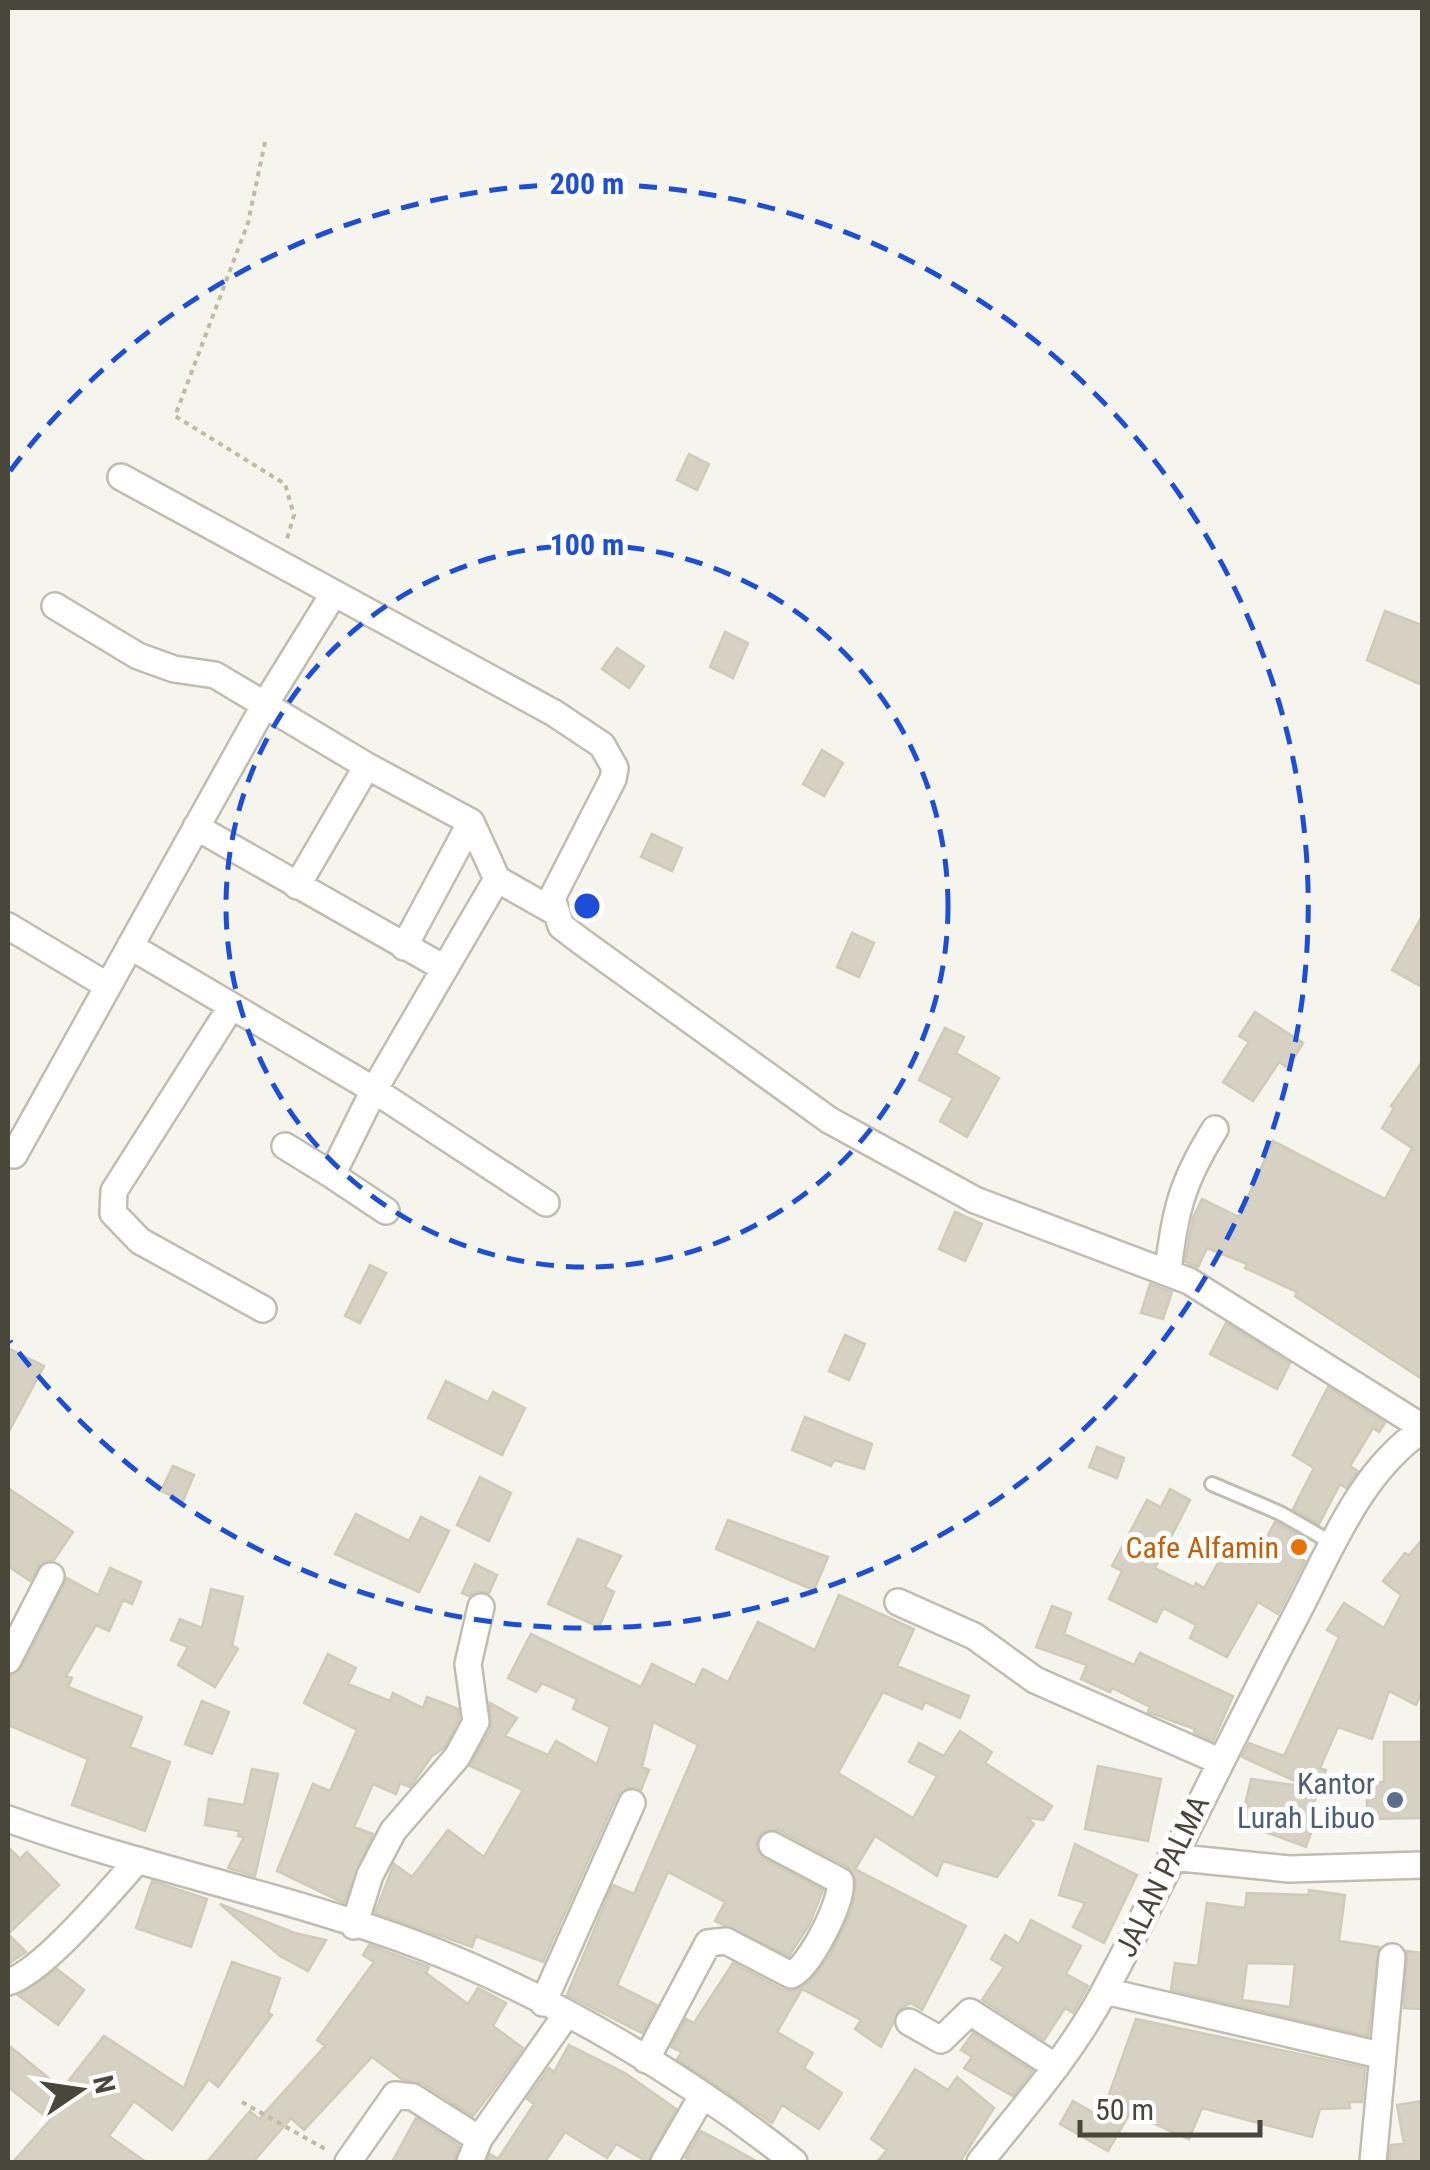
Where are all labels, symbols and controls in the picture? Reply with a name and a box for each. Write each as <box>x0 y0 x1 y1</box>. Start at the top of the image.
text: 200 m <box>550 166 624 201</box>
text: 100 m <box>550 527 624 562</box>
centre of rings <box>569 888 605 924</box>
place label: Cafe Alfamin <box>1125 1530 1279 1565</box>
marker: Cafe Alfamin <box>1288 1536 1310 1558</box>
place label: Kantor Lurah Libuo <box>1237 1766 1375 1835</box>
marker: Kantor Lurah Libuo <box>1384 1789 1406 1811</box>
street label: JALAN PALMA <box>1108 1790 1216 1962</box>
north arrow <box>30 2040 130 2140</box>
text: N <box>86 2072 122 2097</box>
scale bar <box>1080 2075 1260 2137</box>
text: 50 m <box>1095 2092 1154 2127</box>

